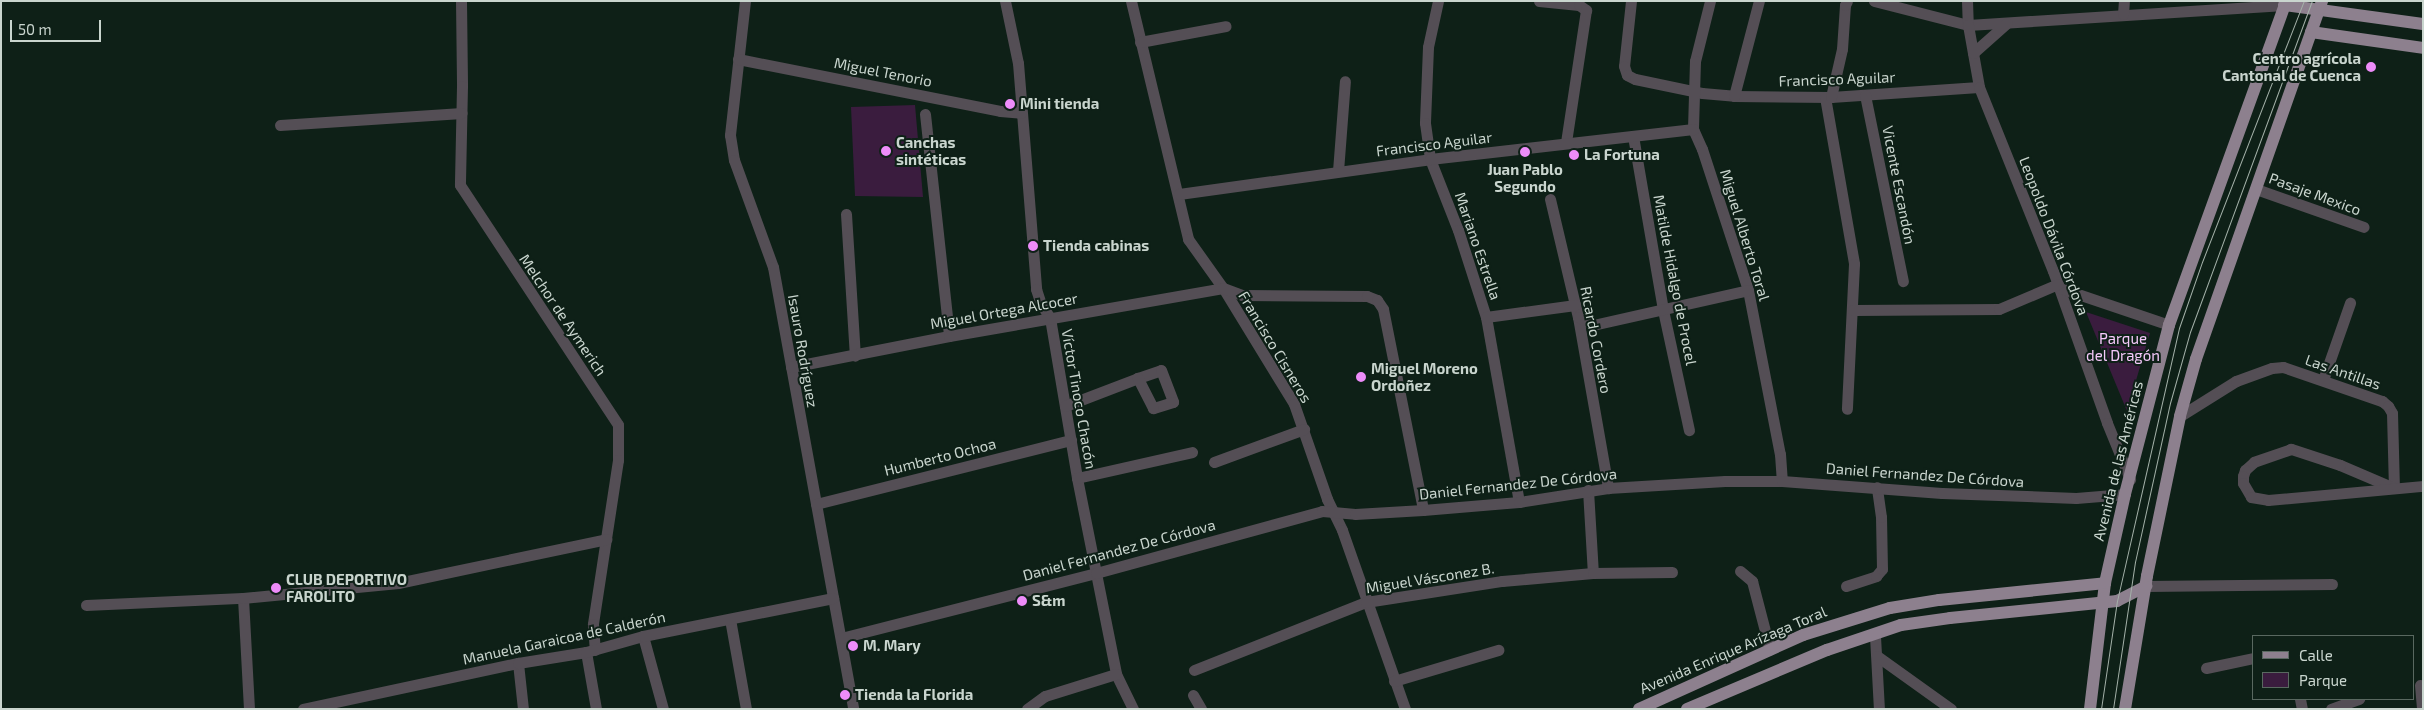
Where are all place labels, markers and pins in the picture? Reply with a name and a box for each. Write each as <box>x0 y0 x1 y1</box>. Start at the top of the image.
place label: Centro agrícola Cantonal de Cuenca <box>2222 49 2361 84</box>
marker: Centro agrícola Cantonal de Cuenca <box>2365 61 2377 73</box>
place label: Mini tienda <box>1020 95 1100 113</box>
marker: Mini tienda <box>1004 98 1016 110</box>
place label: Canchas sintéticas <box>896 133 966 168</box>
marker: Canchas sintéticas <box>880 145 892 157</box>
marker: Juan Pablo Segundo <box>1519 146 1531 158</box>
place label: La Fortuna <box>1584 146 1660 164</box>
marker: La Fortuna <box>1568 149 1580 161</box>
place label: Juan Pablo Segundo <box>1487 160 1563 195</box>
place label: Tienda cabinas <box>1043 237 1149 255</box>
marker: Tienda cabinas <box>1027 240 1039 252</box>
place label: Miguel Moreno Ordoñez <box>1371 359 1478 394</box>
marker: Miguel Moreno Ordoñez <box>1355 371 1367 383</box>
place label: CLUB DEPORTIVO FAROLITO <box>286 570 407 605</box>
marker: CLUB DEPORTIVO FAROLITO <box>270 582 282 594</box>
place label: S&m <box>1032 592 1065 610</box>
marker: S&m <box>1016 595 1028 607</box>
place label: M. Mary <box>863 637 921 655</box>
marker: M. Mary <box>847 640 859 652</box>
place label: Tienda la Florida <box>855 686 973 704</box>
marker: Tienda la Florida <box>839 689 851 701</box>

